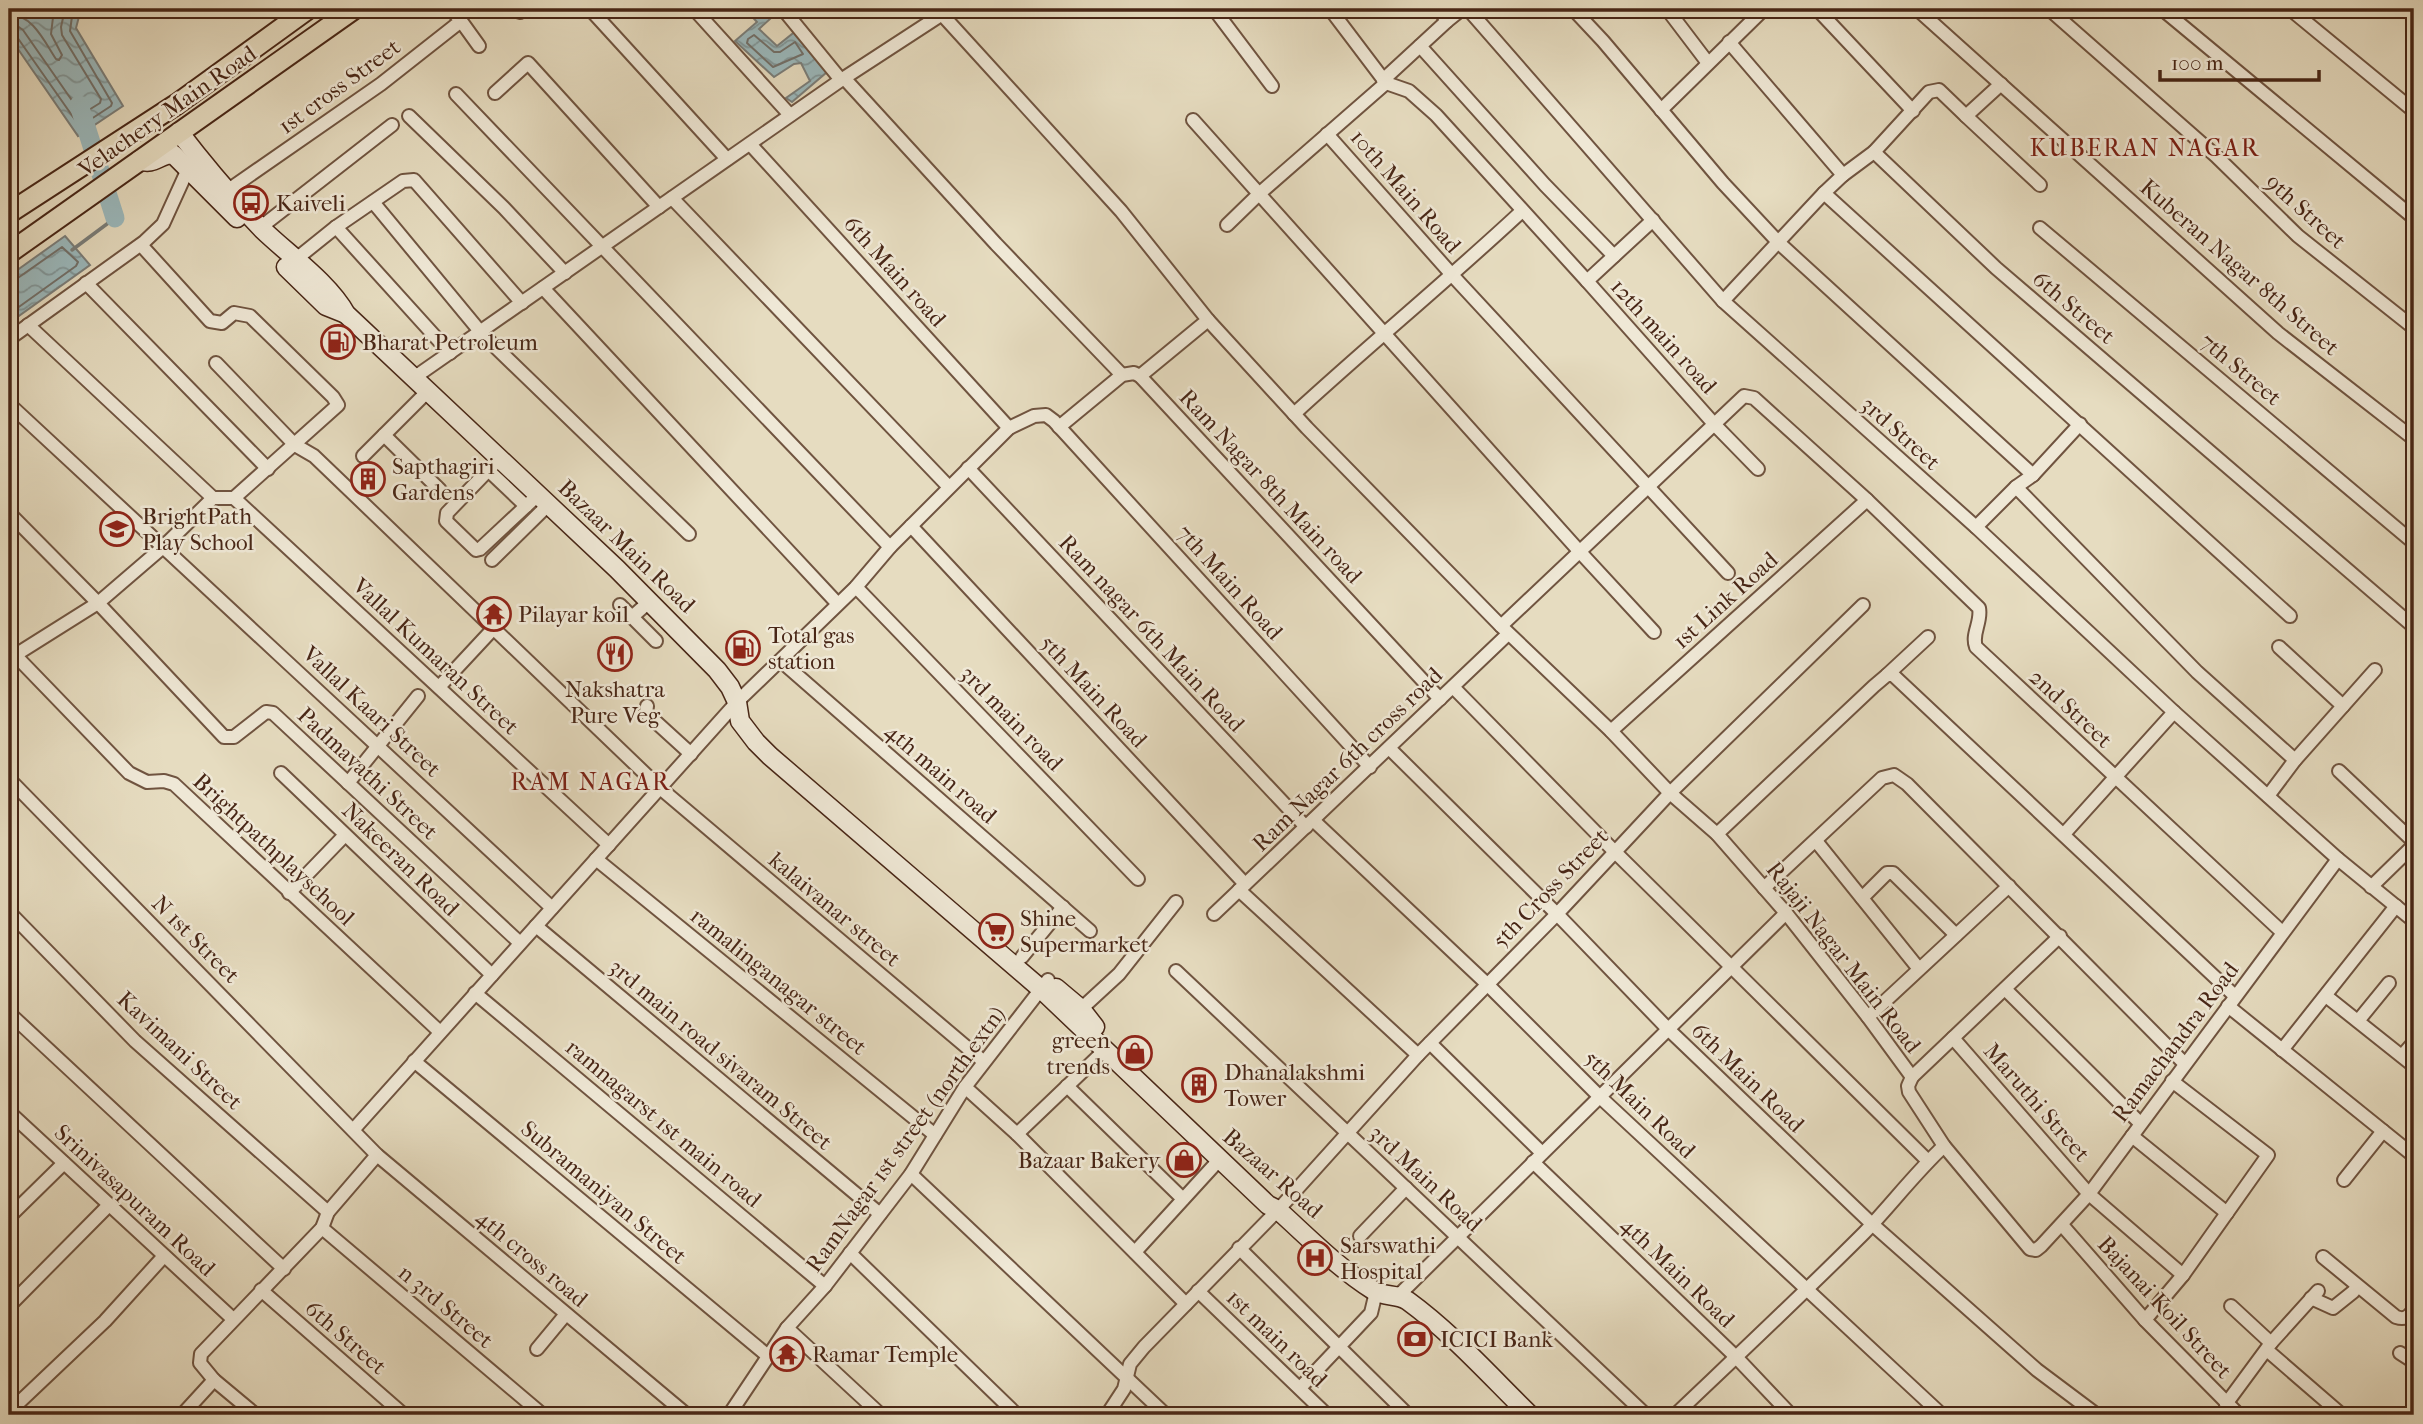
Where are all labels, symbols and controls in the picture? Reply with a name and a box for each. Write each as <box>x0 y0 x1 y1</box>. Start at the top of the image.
street label: 1st cross Street <box>273 33 405 140</box>
scale bar <box>2160 38 2320 82</box>
street label: Velachery Main Road <box>72 40 262 184</box>
text: 100 m <box>2171 51 2224 75</box>
street label: 10th Main Road <box>1345 124 1467 259</box>
district label: KUBERAN NAGAR <box>2030 134 2260 162</box>
street label: 9th Street <box>2260 168 2351 254</box>
street label: Kuberan Nagar 8th Street <box>2135 174 2345 361</box>
bus stop icon: Kaiveli <box>232 184 270 222</box>
place label: Kaiveli <box>276 190 346 217</box>
street label: 6th Main road <box>838 210 952 333</box>
street label: 6th Street <box>2027 265 2120 350</box>
street label: 12th main road <box>1605 273 1723 400</box>
fuel station icon: Bharat Petroleum <box>319 323 357 361</box>
street label: 7th Street <box>2195 328 2287 411</box>
place label: Bharat Petroleum <box>362 329 538 356</box>
street label: Ram Nagar 8th Main road <box>1174 384 1368 589</box>
street label: 3rd Street <box>1856 391 1946 476</box>
place label: Sapthagiri Gardens <box>392 453 495 506</box>
building icon: Sapthagiri Gardens <box>349 460 387 498</box>
street label: Bazaar Main Road <box>553 474 701 619</box>
place label: BrightPath Play School <box>142 503 255 556</box>
school or university icon: BrightPath Play School <box>98 510 136 548</box>
street label: 7th Main Road <box>1171 519 1289 646</box>
street label: Ram nagar 6th Main Road <box>1053 529 1250 738</box>
street label: 1st Link Road <box>1667 546 1784 655</box>
street label: Vallal Kumaran Street <box>346 572 524 740</box>
temple icon: Pilayar koil <box>475 595 513 633</box>
place label: Pilayar koil <box>518 601 629 628</box>
place label: Total gas station <box>768 622 854 675</box>
fuel station icon: Total gas station <box>724 629 762 667</box>
street label: 5th Main Road <box>1035 629 1153 754</box>
restaurant icon: Nakshatra Pure Veg <box>596 635 634 673</box>
street label: Vallal Kaari Street <box>296 640 446 782</box>
street label: 3rd main road <box>955 660 1069 777</box>
street label: Ram Nagar 6th cross road <box>1247 661 1448 857</box>
street label: 2nd Street <box>2024 663 2118 753</box>
place label: Nakshatra Pure Veg <box>565 676 665 729</box>
street label: Padmavathi Street <box>292 702 443 845</box>
street label: 4th main road <box>879 718 1002 829</box>
street label: Brightpathplayschool <box>187 768 360 932</box>
district label: RAM NAGAR <box>511 768 671 796</box>
street label: Nakeeran Road <box>337 797 465 922</box>
street label: 5th Cross Street <box>1487 823 1614 954</box>
street label: kalaivanar street <box>763 846 906 972</box>
street label: Rajaji Nagar Main Road <box>1761 856 1927 1059</box>
street label: N 1st Street <box>146 890 245 989</box>
street label: ramalinganagar street <box>685 902 872 1061</box>
place label: Shine Supermarket <box>1020 905 1149 958</box>
supermarket icon: Shine Supermarket <box>977 912 1015 950</box>
street label: 3rd main road sivaram Street <box>604 953 838 1156</box>
street label: Ramachandra Road <box>2106 957 2245 1128</box>
street label: Kavimani Street <box>112 986 248 1115</box>
street label: RamNagar 1st street (north.extn) <box>800 1001 1011 1277</box>
street label: 6th Main Road <box>1686 1017 1810 1138</box>
place label: green trends <box>1047 1027 1111 1080</box>
street label: ramnagarst 1st main road <box>560 1034 767 1213</box>
shop icon: green trends <box>1116 1034 1154 1072</box>
street label: Maruthi Street <box>1978 1038 2095 1167</box>
street label: 5th Main Road <box>1578 1045 1701 1164</box>
place label: Dhanalakshmi Tower <box>1224 1059 1365 1112</box>
building icon: Dhanalakshmi Tower <box>1180 1066 1218 1104</box>
street label: Subramaniyan Street <box>515 1115 692 1270</box>
street label: Srinivasapuram Road <box>49 1119 221 1282</box>
street label: 3rd Main Road <box>1364 1119 1488 1238</box>
street label: Bazaar Road <box>1217 1123 1328 1224</box>
shop icon: Bazaar Bakery <box>1165 1141 1203 1179</box>
place label: Bazaar Bakery <box>1018 1147 1161 1174</box>
street label: 4th cross road <box>470 1204 593 1313</box>
street label: 4th Main Road <box>1615 1211 1740 1334</box>
street label: Bajanai Koil Street <box>2092 1231 2237 1384</box>
place label: Sarswathi Hospital <box>1340 1232 1436 1285</box>
hospital icon: Sarswathi Hospital <box>1296 1239 1334 1277</box>
street label: n 3rd Street <box>393 1259 499 1354</box>
street label: 1st main road <box>1221 1284 1333 1393</box>
street label: 6th Street <box>299 1295 392 1380</box>
bank icon: ICICI Bank <box>1396 1320 1434 1358</box>
place label: ICICI Bank <box>1440 1326 1554 1353</box>
temple icon: Ramar Temple <box>768 1335 806 1373</box>
place label: Ramar Temple <box>812 1341 958 1368</box>

